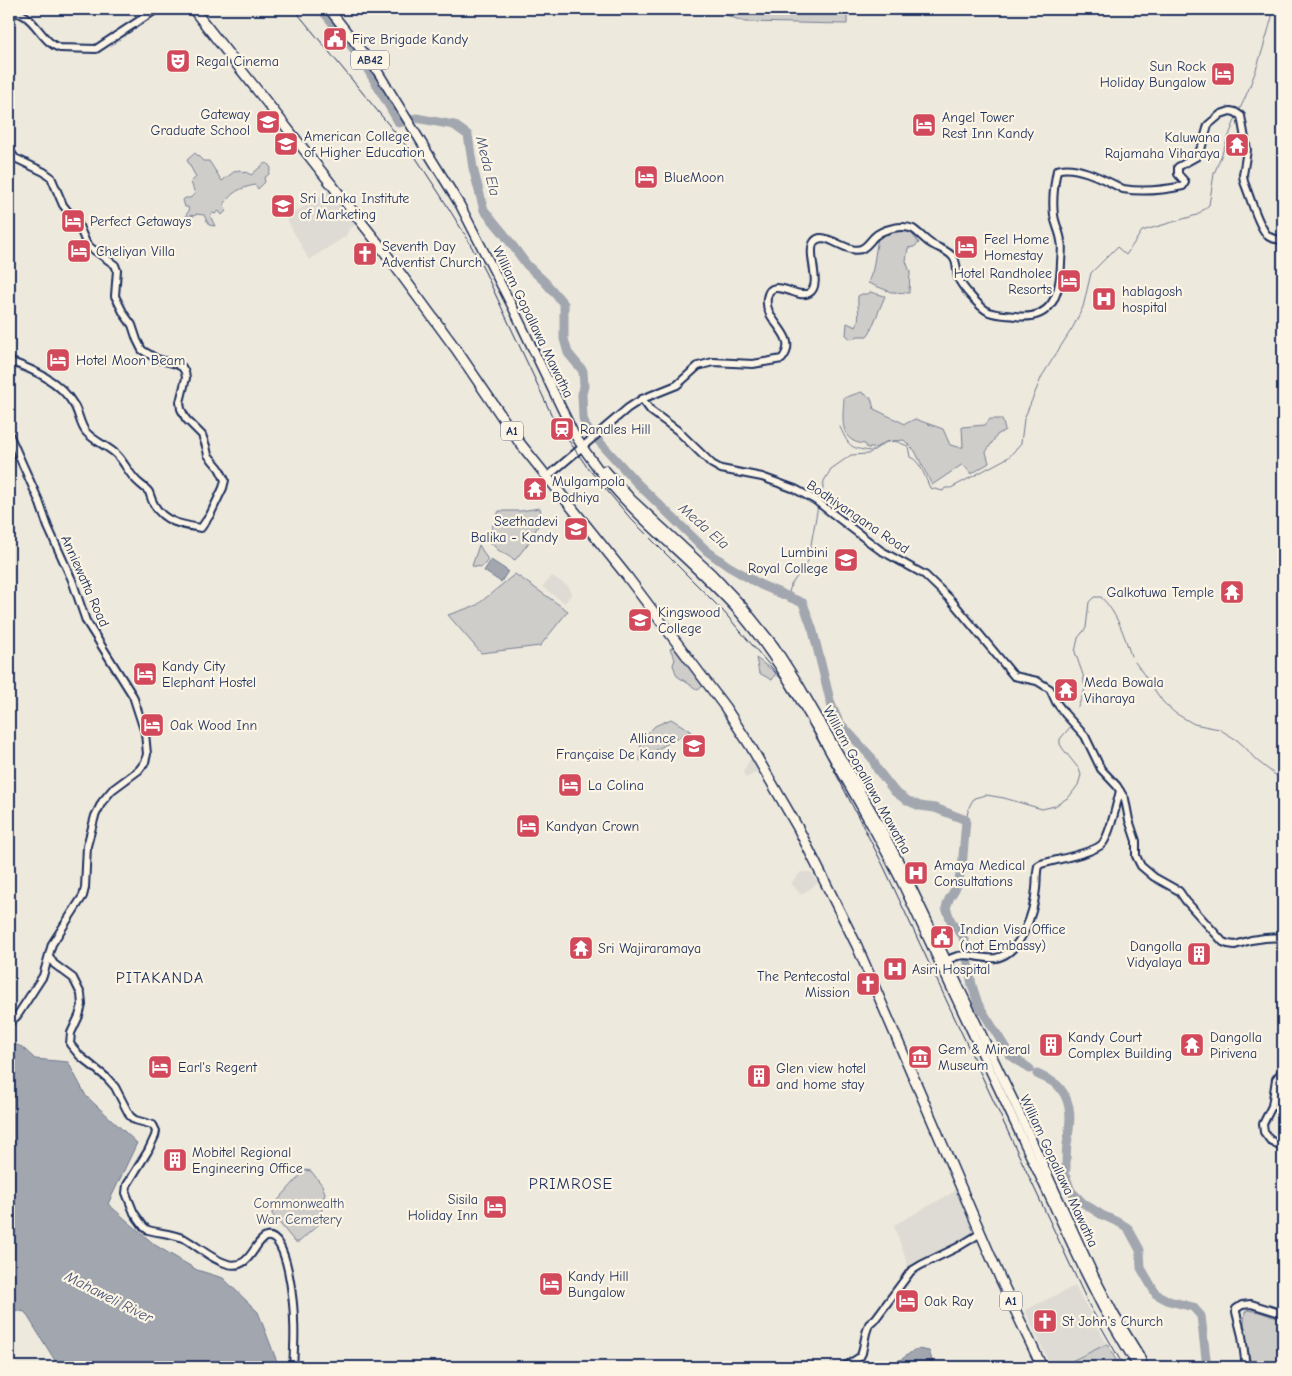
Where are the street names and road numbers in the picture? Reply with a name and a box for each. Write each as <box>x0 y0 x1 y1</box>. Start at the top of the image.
road number: AB42 <box>351 50 389 70</box>
street label: William Gopallawa Mawatha <box>489 243 577 401</box>
road number: A1 <box>501 422 523 441</box>
street label: Bodhiyangana Road <box>804 476 912 558</box>
street label: Anniewatta Road <box>57 532 113 630</box>
street label: William Gopallawa Mawatha <box>819 703 915 857</box>
street label: William Gopallawa Mawatha <box>1016 1092 1102 1250</box>
road number: A1 <box>1000 1292 1022 1310</box>

